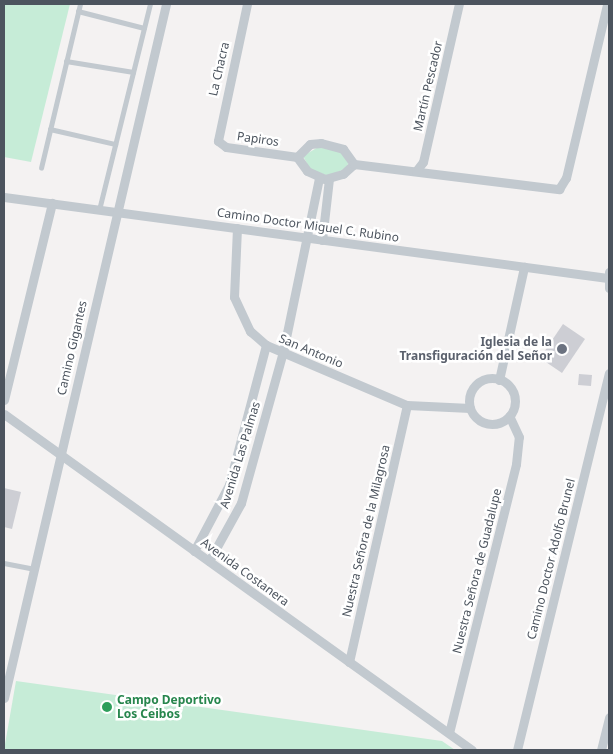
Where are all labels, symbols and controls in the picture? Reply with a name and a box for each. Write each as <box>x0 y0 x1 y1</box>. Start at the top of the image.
street label: Martín Pescador <box>411 39 445 133</box>
street label: La Chacra <box>206 41 232 97</box>
street label: Papiros <box>236 129 280 149</box>
street label: Camino Doctor Miguel C. Rubino <box>216 205 400 245</box>
street label: Camino Gigantes <box>54 299 90 397</box>
street label: San Antonio <box>277 331 345 371</box>
place label: Iglesia de la Transfiguración del Señor <box>400 335 552 363</box>
marker: Iglesia de la Transfiguración del Señor <box>556 343 568 355</box>
street label: Avenida Las Palmas <box>217 400 263 510</box>
street label: Nuestra Señora de la Milagrosa <box>339 443 393 619</box>
street label: Camino Doctor Adolfo Brunel <box>524 477 578 641</box>
street label: Nuestra Señora de Guadalupe <box>450 487 504 655</box>
street label: Avenida Costanera <box>198 535 292 609</box>
place label: Campo Deportivo Los Ceibos <box>117 693 221 721</box>
marker: Campo Deportivo Los Ceibos <box>101 701 113 713</box>

